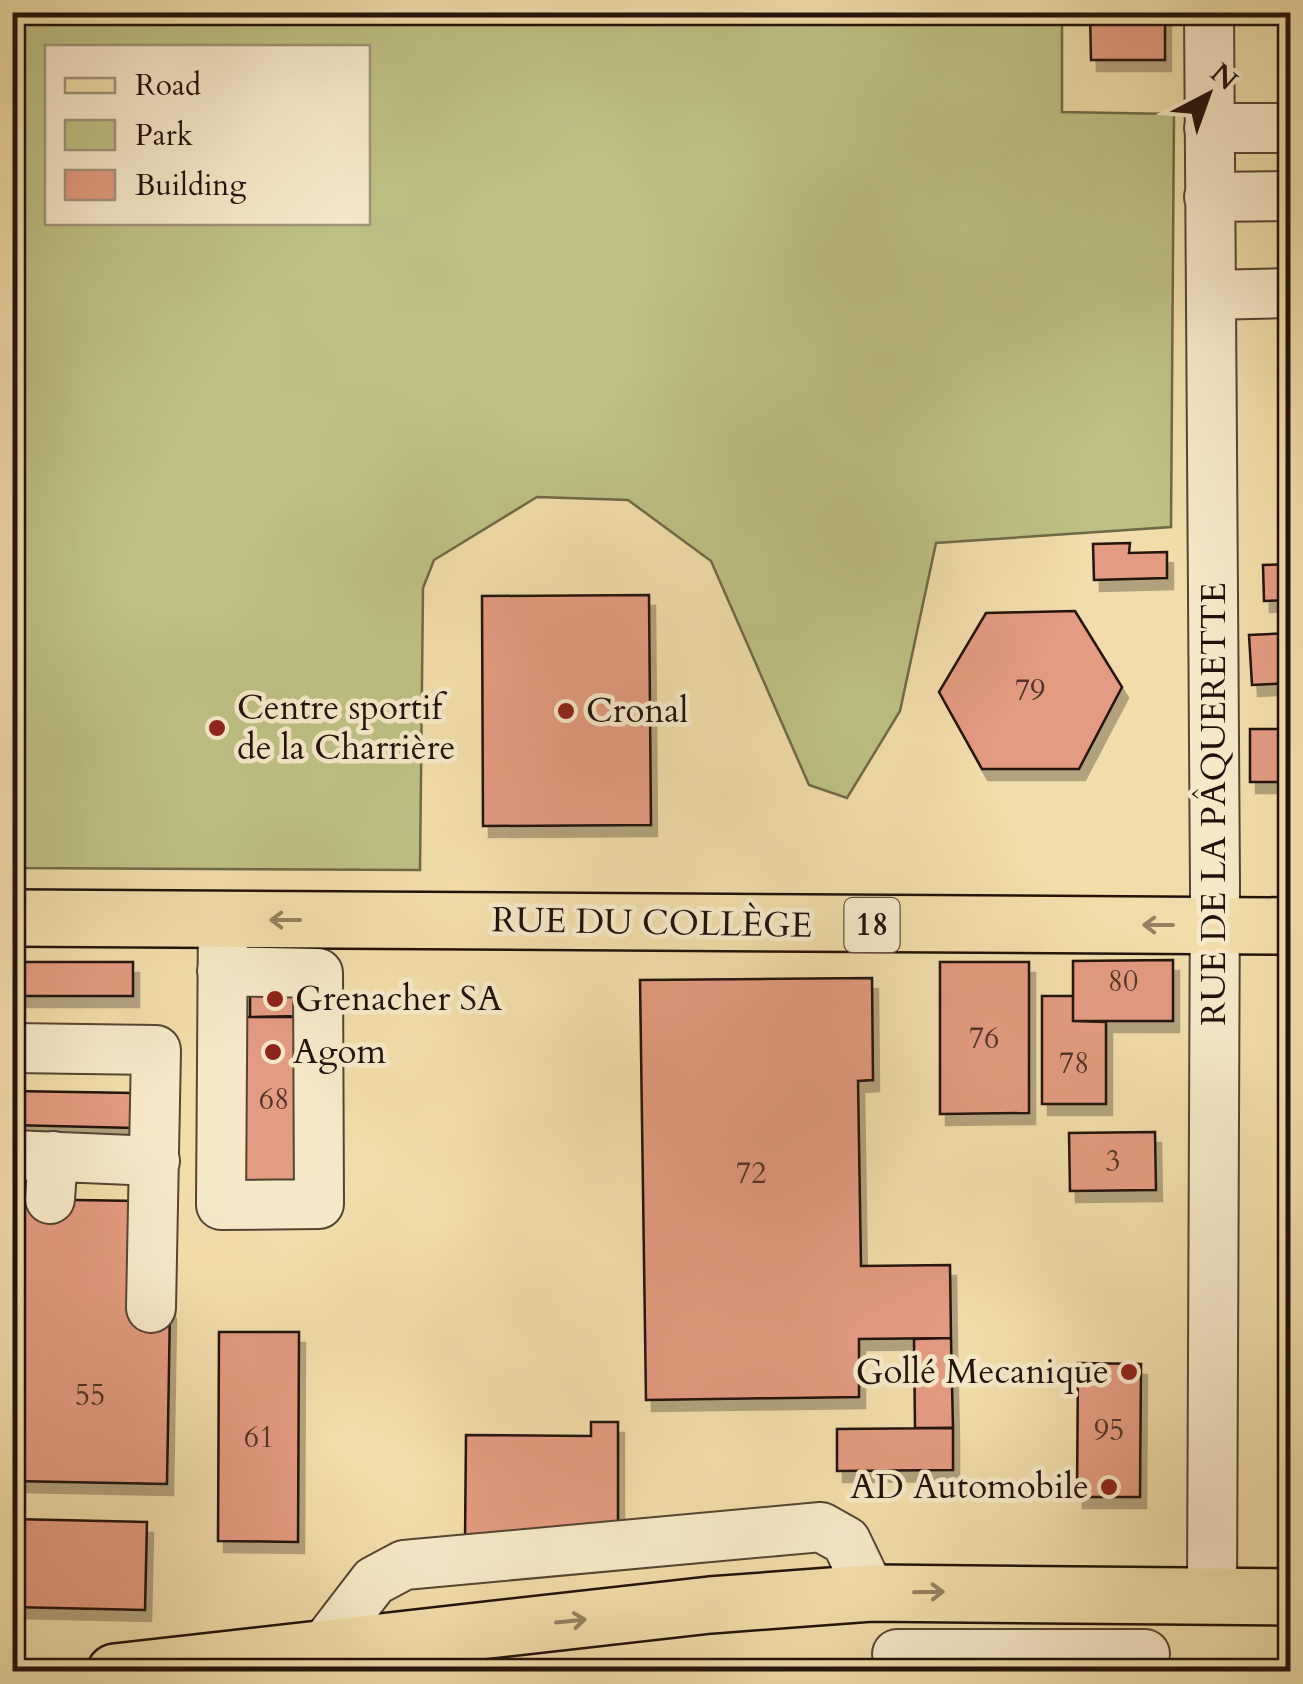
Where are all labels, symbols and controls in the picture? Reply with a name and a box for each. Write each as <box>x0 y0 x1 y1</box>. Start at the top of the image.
legend <box>45 45 370 225</box>
north arrow <box>1158 45 1258 145</box>
text: N <box>1202 55 1245 99</box>
text: Road <box>135 65 201 106</box>
text: Park <box>135 115 193 156</box>
text: Building <box>135 165 246 206</box>
street label: RUE DE LA PÂQUERETTE <box>1190 582 1238 1026</box>
house number: 79 <box>1015 670 1045 711</box>
place label: Centre sportif de la Charrière <box>237 684 455 772</box>
place label: Cronal <box>586 687 688 735</box>
marker: Cronal <box>555 700 577 722</box>
marker: Centre sportif de la Charrière <box>206 717 228 739</box>
street label: RUE DU COLLÈGE <box>491 896 813 950</box>
road number: 18 <box>844 898 900 952</box>
one-way arrow <box>270 910 302 930</box>
one-way arrow <box>1143 916 1176 934</box>
house number: 80 <box>1108 961 1138 1002</box>
place label: Grenacher SA <box>295 975 502 1023</box>
marker: Grenacher SA <box>264 988 286 1010</box>
house number: 76 <box>969 1018 999 1059</box>
place label: Agom <box>293 1028 386 1076</box>
marker: Agom <box>262 1041 284 1063</box>
house number: 78 <box>1059 1043 1089 1084</box>
house number: 68 <box>259 1079 289 1120</box>
house number: 3 <box>1105 1141 1121 1182</box>
house number: 72 <box>736 1153 766 1194</box>
place label: Gollé Mecanique <box>856 1348 1109 1396</box>
marker: Gollé Mecanique <box>1118 1361 1140 1383</box>
house number: 55 <box>75 1375 105 1416</box>
house number: 95 <box>1094 1410 1124 1451</box>
house number: 61 <box>244 1417 274 1458</box>
place label: AD Automobile <box>850 1463 1089 1511</box>
marker: AD Automobile <box>1098 1476 1120 1498</box>
one-way arrow <box>912 1582 945 1602</box>
one-way arrow <box>554 1611 586 1630</box>

